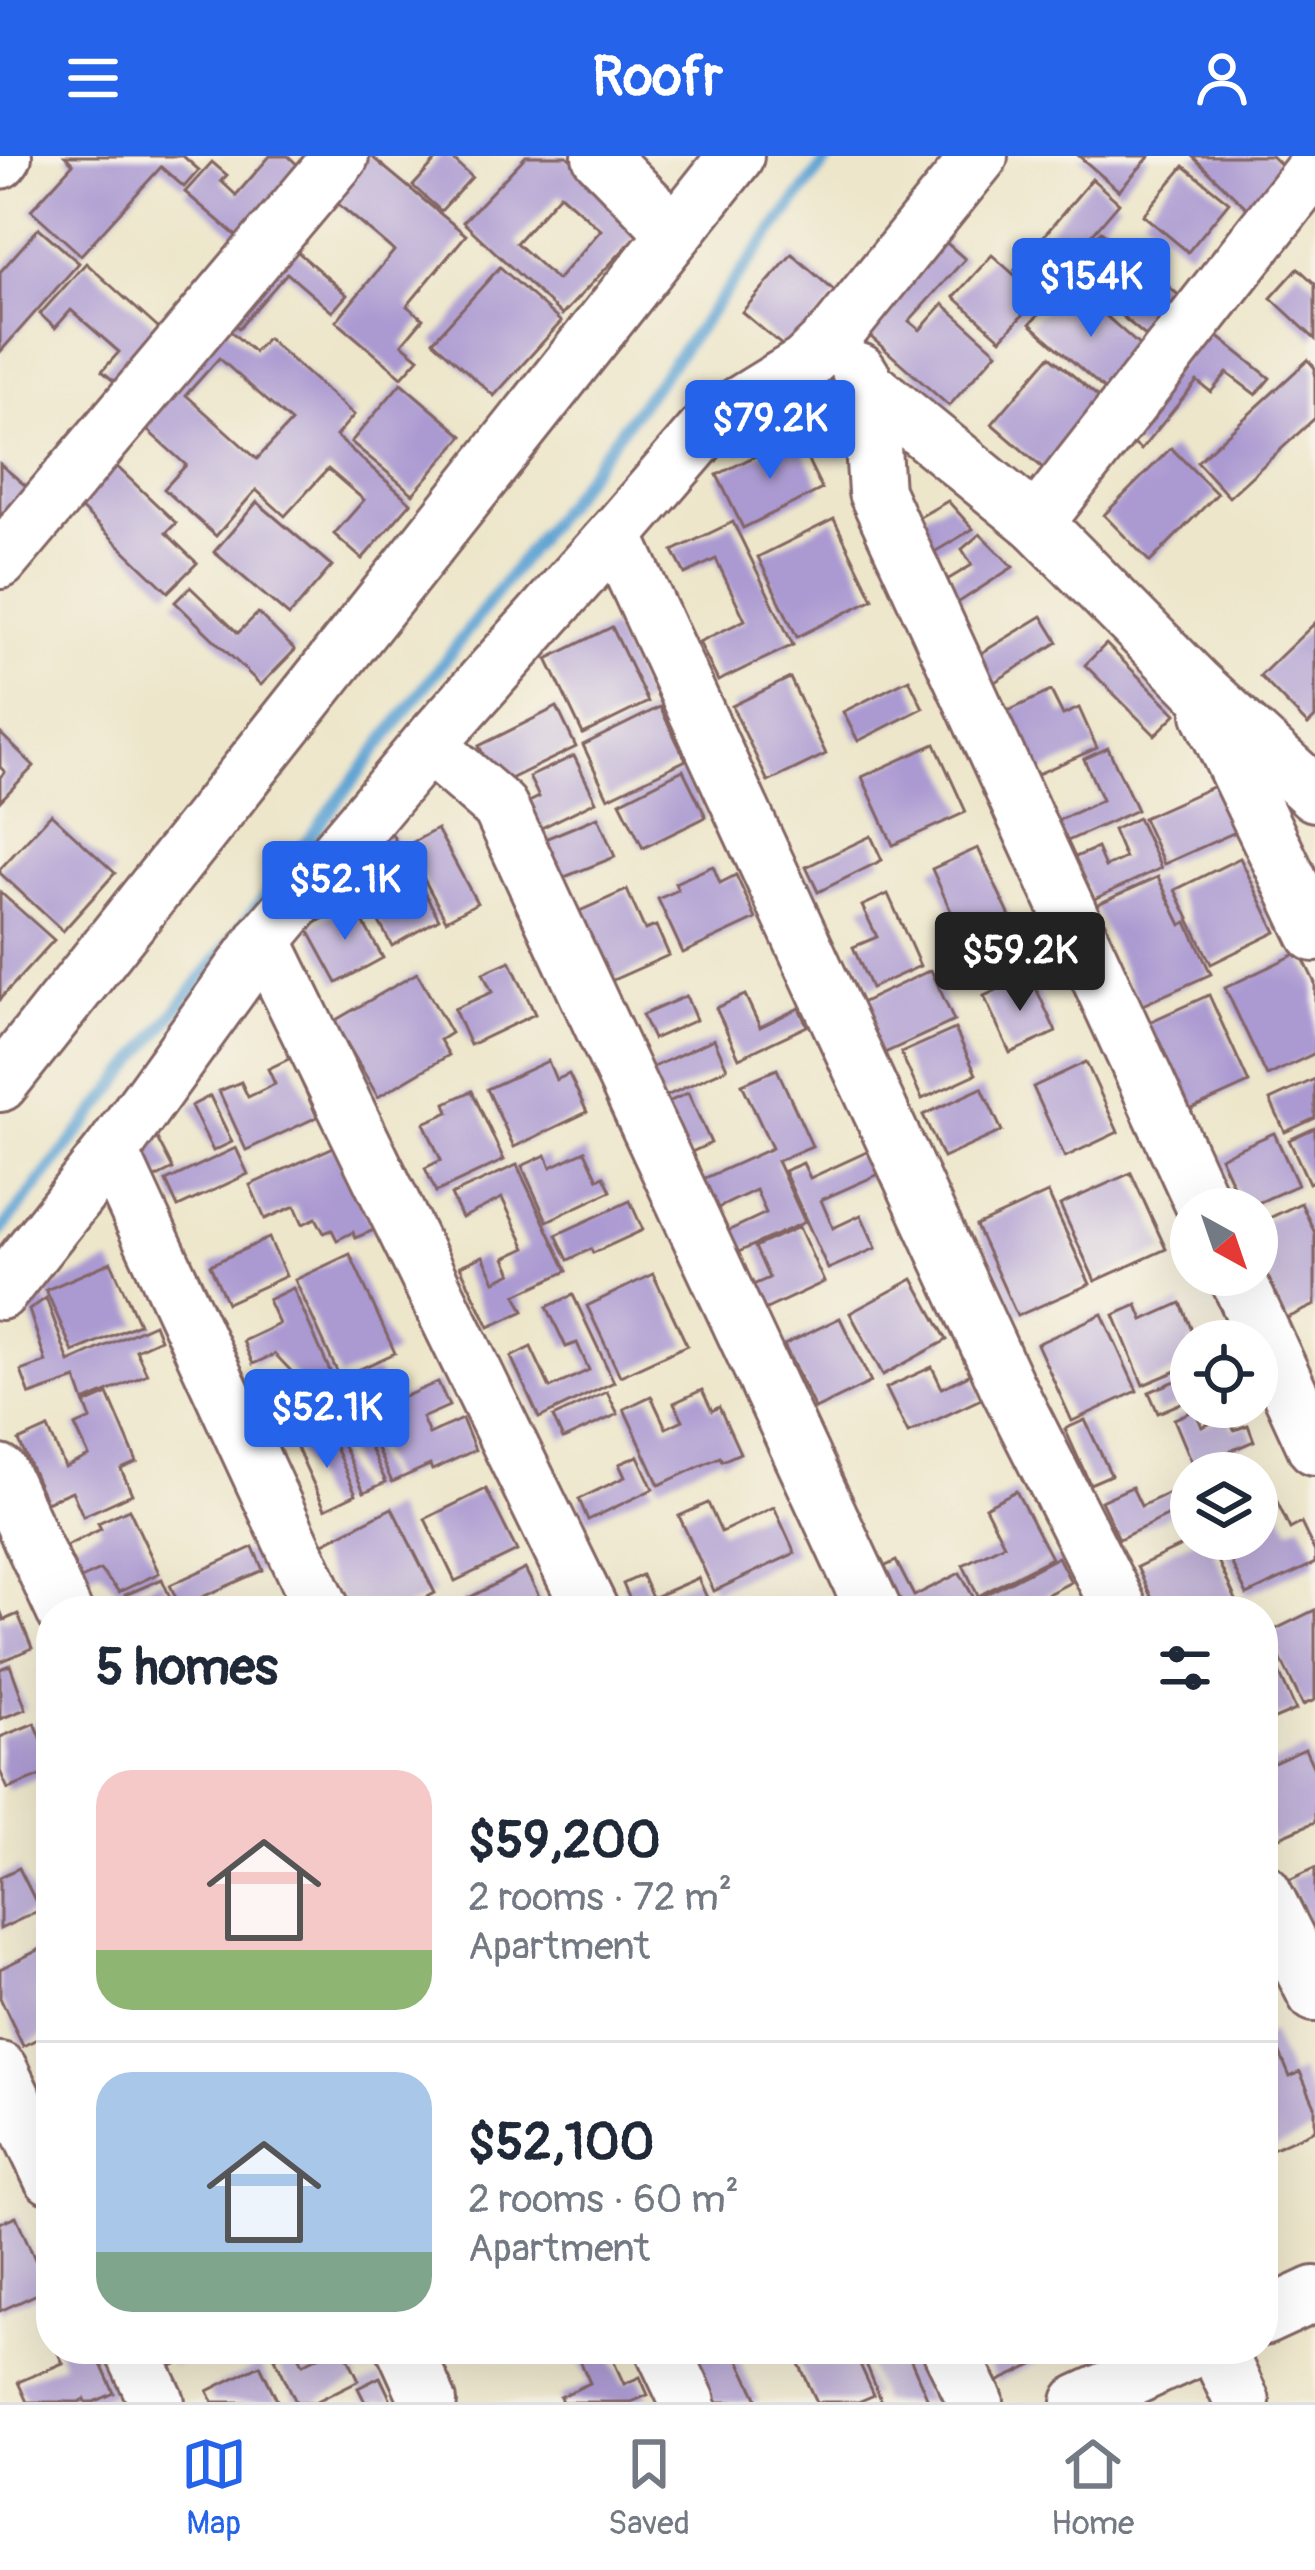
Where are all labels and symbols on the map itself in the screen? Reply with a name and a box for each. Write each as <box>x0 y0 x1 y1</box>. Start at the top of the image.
pin: $154K <box>1007 238 1175 340</box>
pin: $79.2K <box>672 380 868 482</box>
pin: $52.1K <box>247 841 443 943</box>
pin: $59.2K <box>922 912 1118 1014</box>
north arrow <box>1170 1188 1278 1296</box>
pin: $52.1K <box>229 1369 425 1471</box>

